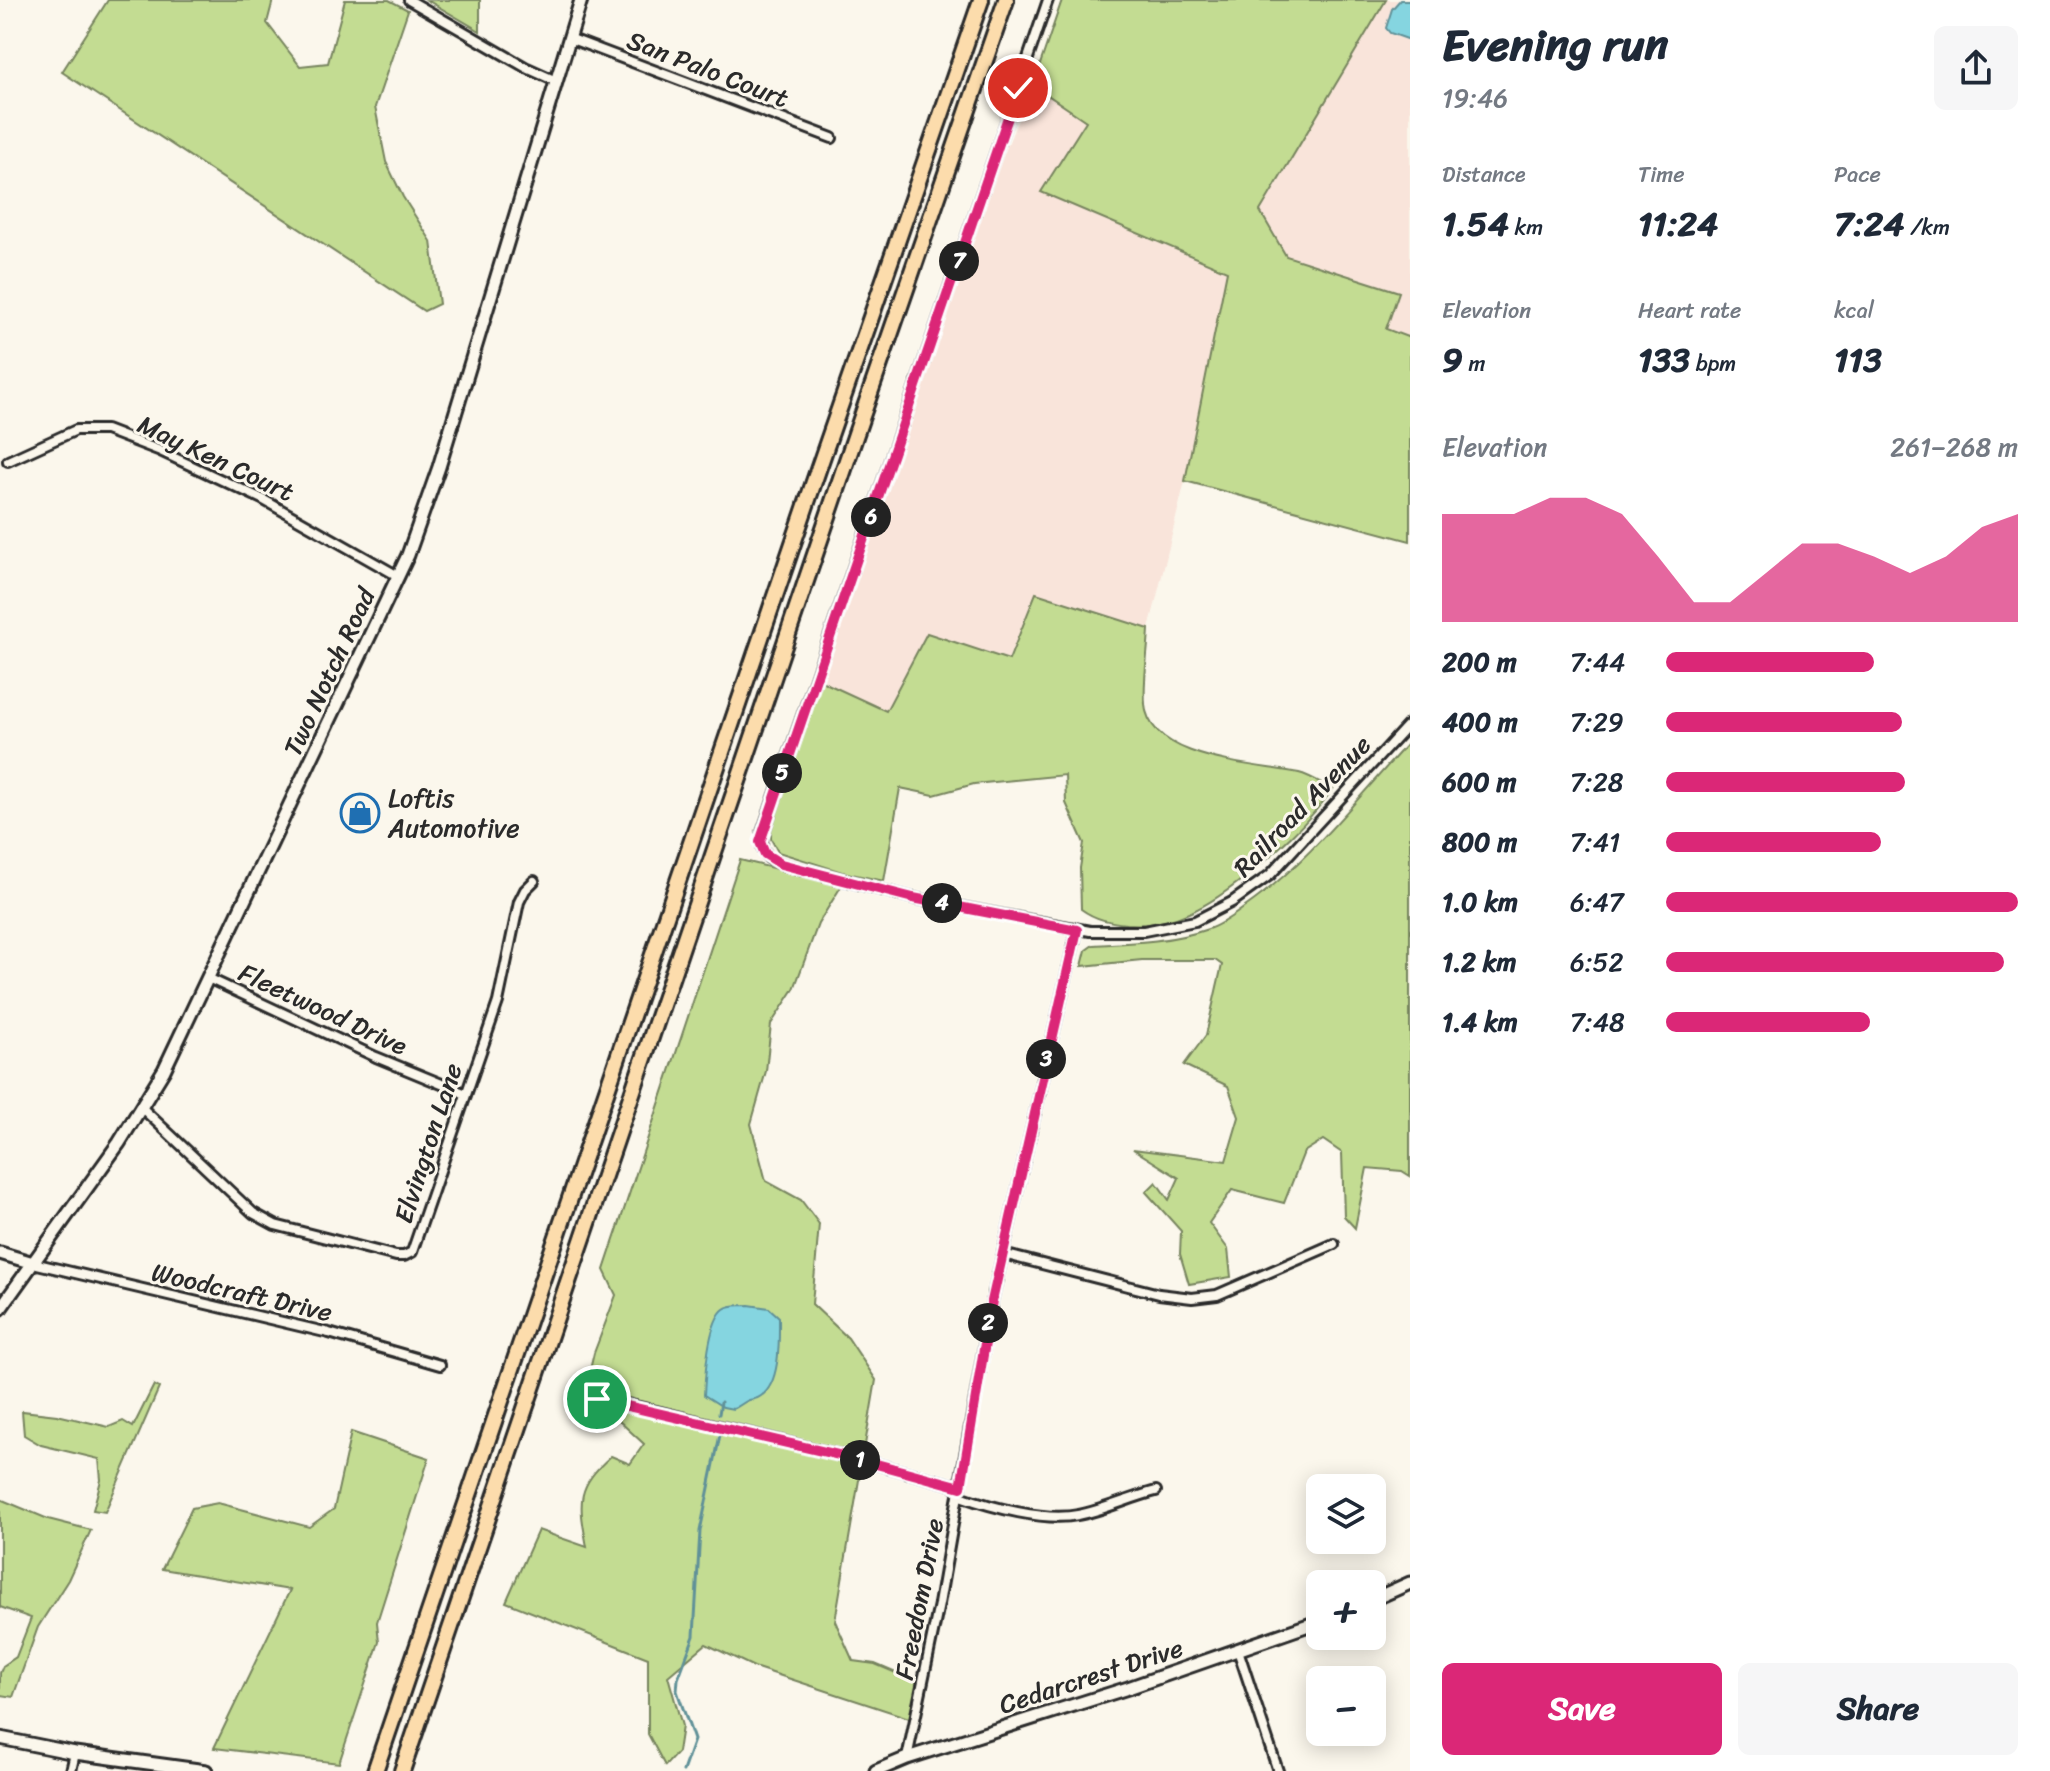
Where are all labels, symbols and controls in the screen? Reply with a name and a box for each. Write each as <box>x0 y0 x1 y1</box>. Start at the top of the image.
text: Evening run <box>1442 6 1668 84</box>
street label: San Palo Court <box>620 17 796 121</box>
button: share <box>1934 26 2018 110</box>
pin <box>984 54 1052 122</box>
icon: check <box>996 66 1040 110</box>
text: 19:46 <box>1442 75 1508 121</box>
text: Distance <box>1442 155 1526 194</box>
text: Time <box>1638 155 1685 194</box>
text: Pace <box>1834 155 1881 194</box>
text: 1.54 <box>1442 194 1509 254</box>
text: 11:24 <box>1638 194 1718 254</box>
text: 7:24 <box>1834 194 1905 254</box>
text: km <box>1509 208 1543 247</box>
text: /km <box>1905 208 1950 247</box>
pin: 7 <box>939 241 979 281</box>
text: 7 <box>953 241 965 280</box>
text: Elevation <box>1442 291 1531 330</box>
text: Heart rate <box>1638 291 1741 330</box>
text: kcal <box>1834 291 1874 330</box>
text: 9 <box>1442 330 1463 390</box>
text: 133 <box>1638 330 1690 390</box>
text: 113 <box>1834 330 1882 390</box>
text: m <box>1463 344 1486 383</box>
text: bpm <box>1690 344 1736 383</box>
street label: May Ken Court <box>130 401 302 515</box>
text: Elevation <box>1442 424 1547 470</box>
text: 261–268 m <box>1890 424 2018 470</box>
pin: 6 <box>851 497 891 537</box>
text: 6 <box>865 497 877 536</box>
street label: Two Notch Road <box>270 578 389 764</box>
text: 200 m <box>1442 639 1517 685</box>
text: 7:44 <box>1570 639 1625 685</box>
text: 400 m <box>1442 699 1518 745</box>
text: 7:29 <box>1570 699 1624 745</box>
street label: Railroad Avenue <box>1221 724 1383 888</box>
pin: 5 <box>762 753 802 793</box>
text: 5 <box>775 753 789 792</box>
text: 600 m <box>1442 759 1516 805</box>
text: 7:28 <box>1570 759 1623 805</box>
place label: Loftis Automotive <box>387 775 520 851</box>
shop icon: Loftis Automotive <box>339 792 381 834</box>
text: 800 m <box>1442 819 1517 865</box>
text: 7:41 <box>1570 819 1620 865</box>
text: 1.0 km <box>1442 879 1518 925</box>
text: 6:47 <box>1570 879 1624 925</box>
pin: 4 <box>922 883 962 923</box>
text: 4 <box>935 883 949 922</box>
text: 1.2 km <box>1442 939 1517 985</box>
text: 6:52 <box>1570 939 1624 985</box>
street label: Fleetwood Drive <box>231 950 416 1069</box>
text: 1.4 km <box>1442 999 1518 1045</box>
text: 7:48 <box>1570 999 1625 1045</box>
pin: 3 <box>1026 1039 1066 1079</box>
text: 3 <box>1040 1039 1052 1078</box>
street label: Elvington Lane <box>380 1057 476 1229</box>
street label: Woodcraft Drive <box>147 1249 337 1335</box>
pin: 2 <box>968 1303 1008 1343</box>
text: 2 <box>982 1303 994 1342</box>
pin <box>563 1365 631 1433</box>
icon: arrive <box>575 1377 619 1421</box>
pin: 1 <box>840 1440 880 1480</box>
text: 1 <box>855 1440 865 1479</box>
map controls <box>1306 1474 1386 1746</box>
button: layers <box>1306 1474 1386 1554</box>
street label: Freedom Drive <box>881 1514 957 1684</box>
button: + <box>1306 1570 1386 1650</box>
street label: Cedarcrest Drive <box>993 1625 1189 1727</box>
button: Save <box>1442 1663 1722 1755</box>
button: Share <box>1738 1663 2018 1755</box>
button: − <box>1306 1666 1386 1746</box>

